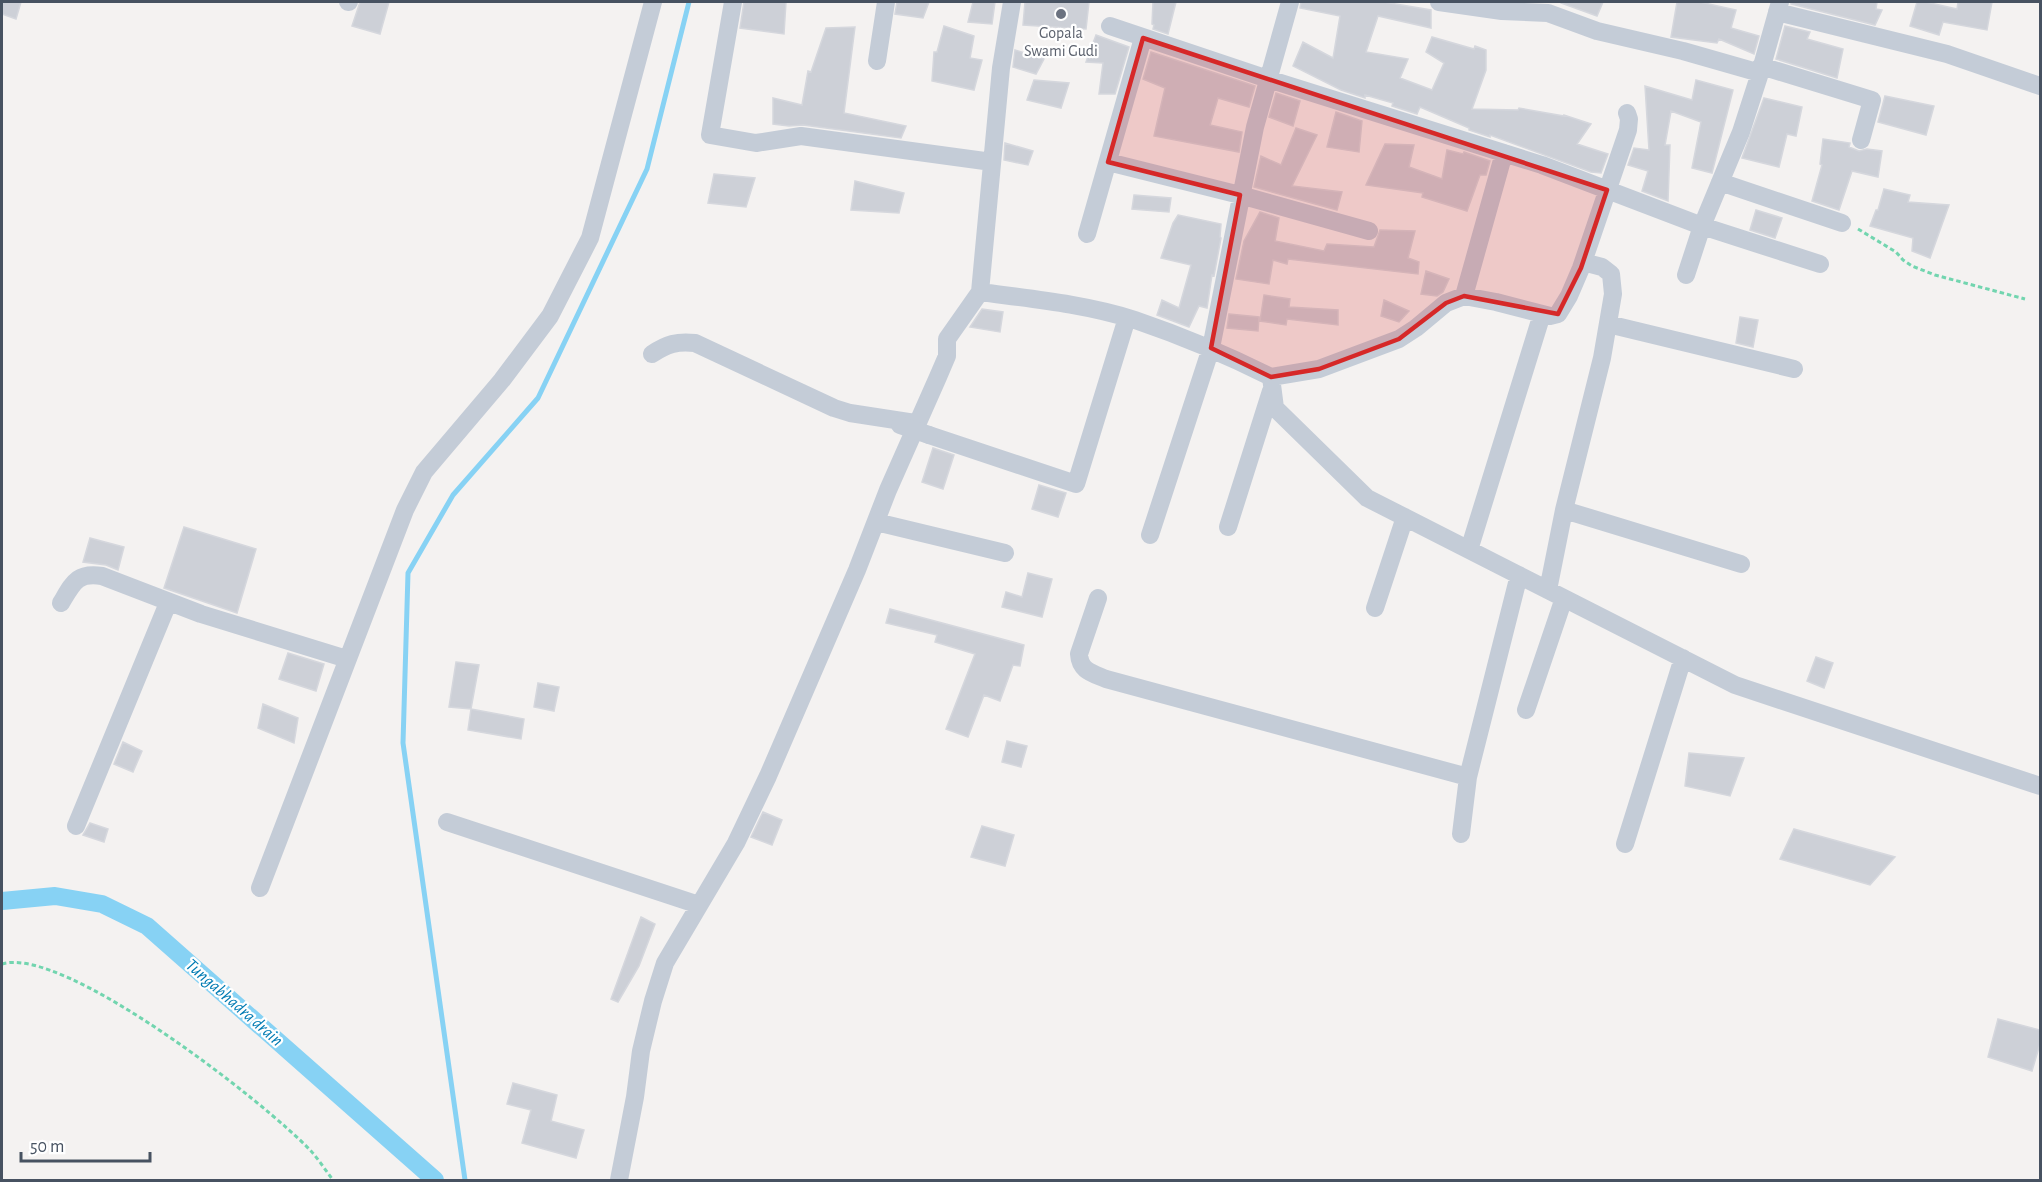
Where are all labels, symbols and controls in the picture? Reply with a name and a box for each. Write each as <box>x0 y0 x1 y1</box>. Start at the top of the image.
marker: Gopala Swami Gudi <box>1054 7 1068 21</box>
place label: Gopala Swami Gudi <box>1024 25 1098 59</box>
water label: Tungabhadra drain <box>182 956 286 1050</box>
scale bar <box>21 1125 150 1163</box>
text: 50 m <box>30 1138 64 1156</box>

